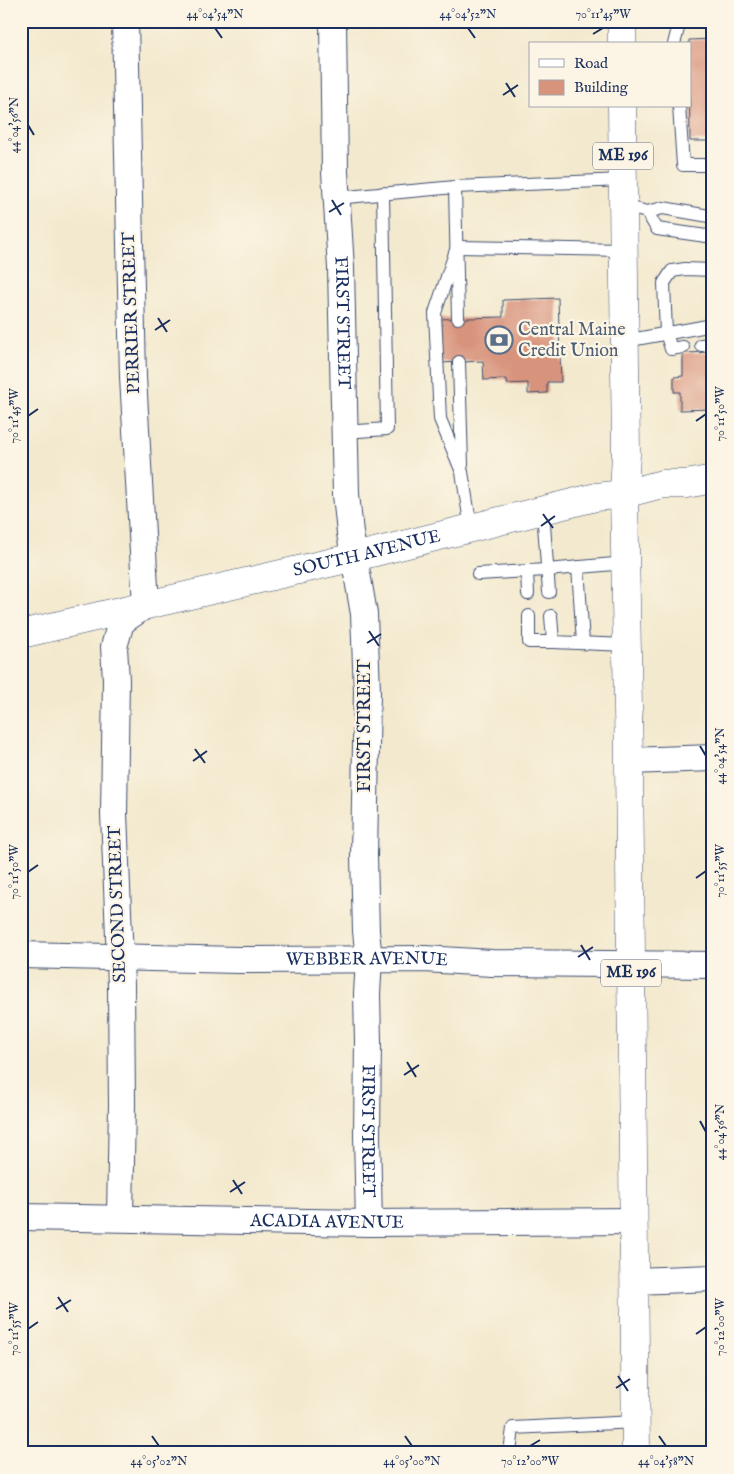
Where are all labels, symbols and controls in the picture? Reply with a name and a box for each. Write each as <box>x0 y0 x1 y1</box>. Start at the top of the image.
text: 44°04'54"N <box>186 7 244 22</box>
text: 44°04'52"N <box>440 7 497 22</box>
text: 70°11'45"W <box>575 7 631 22</box>
legend <box>529 42 692 108</box>
text: Road <box>574 54 609 73</box>
text: Building <box>574 78 629 97</box>
text: 44°04'56"N <box>7 96 22 153</box>
road number: ME 196 <box>593 142 653 170</box>
street label: PERRIER STREET <box>118 232 146 394</box>
street label: FIRST STREET <box>329 256 355 390</box>
place label: Central Maine Credit Union <box>518 319 625 363</box>
bank icon: Central Maine Credit Union <box>484 325 514 355</box>
text: 70°11'50"W <box>713 386 728 442</box>
text: 70°11'45"W <box>7 388 22 444</box>
street label: SOUTH AVENUE <box>291 525 443 582</box>
street label: FIRST STREET <box>354 659 377 793</box>
text: 44°04'54"N <box>713 727 728 785</box>
street label: SECOND STREET <box>104 825 132 983</box>
text: 70°11'50"W <box>7 844 22 900</box>
text: 70°11'55"W <box>713 844 728 898</box>
street label: WEBBER AVENUE <box>286 947 449 972</box>
road number: ME 196 <box>601 960 661 986</box>
street label: FIRST STREET <box>355 1064 380 1198</box>
text: 44°04'56"N <box>713 1103 728 1160</box>
street label: ACADIA AVENUE <box>249 1209 404 1235</box>
text: 70°12'00"W <box>713 1297 728 1356</box>
text: 70°11'55"W <box>7 1302 22 1356</box>
text: 44°05'02"N <box>131 1454 188 1469</box>
text: 44°05'00"N <box>383 1454 441 1469</box>
text: 70°12'00"W <box>501 1454 560 1469</box>
text: 44°04'58"N <box>638 1454 695 1469</box>

